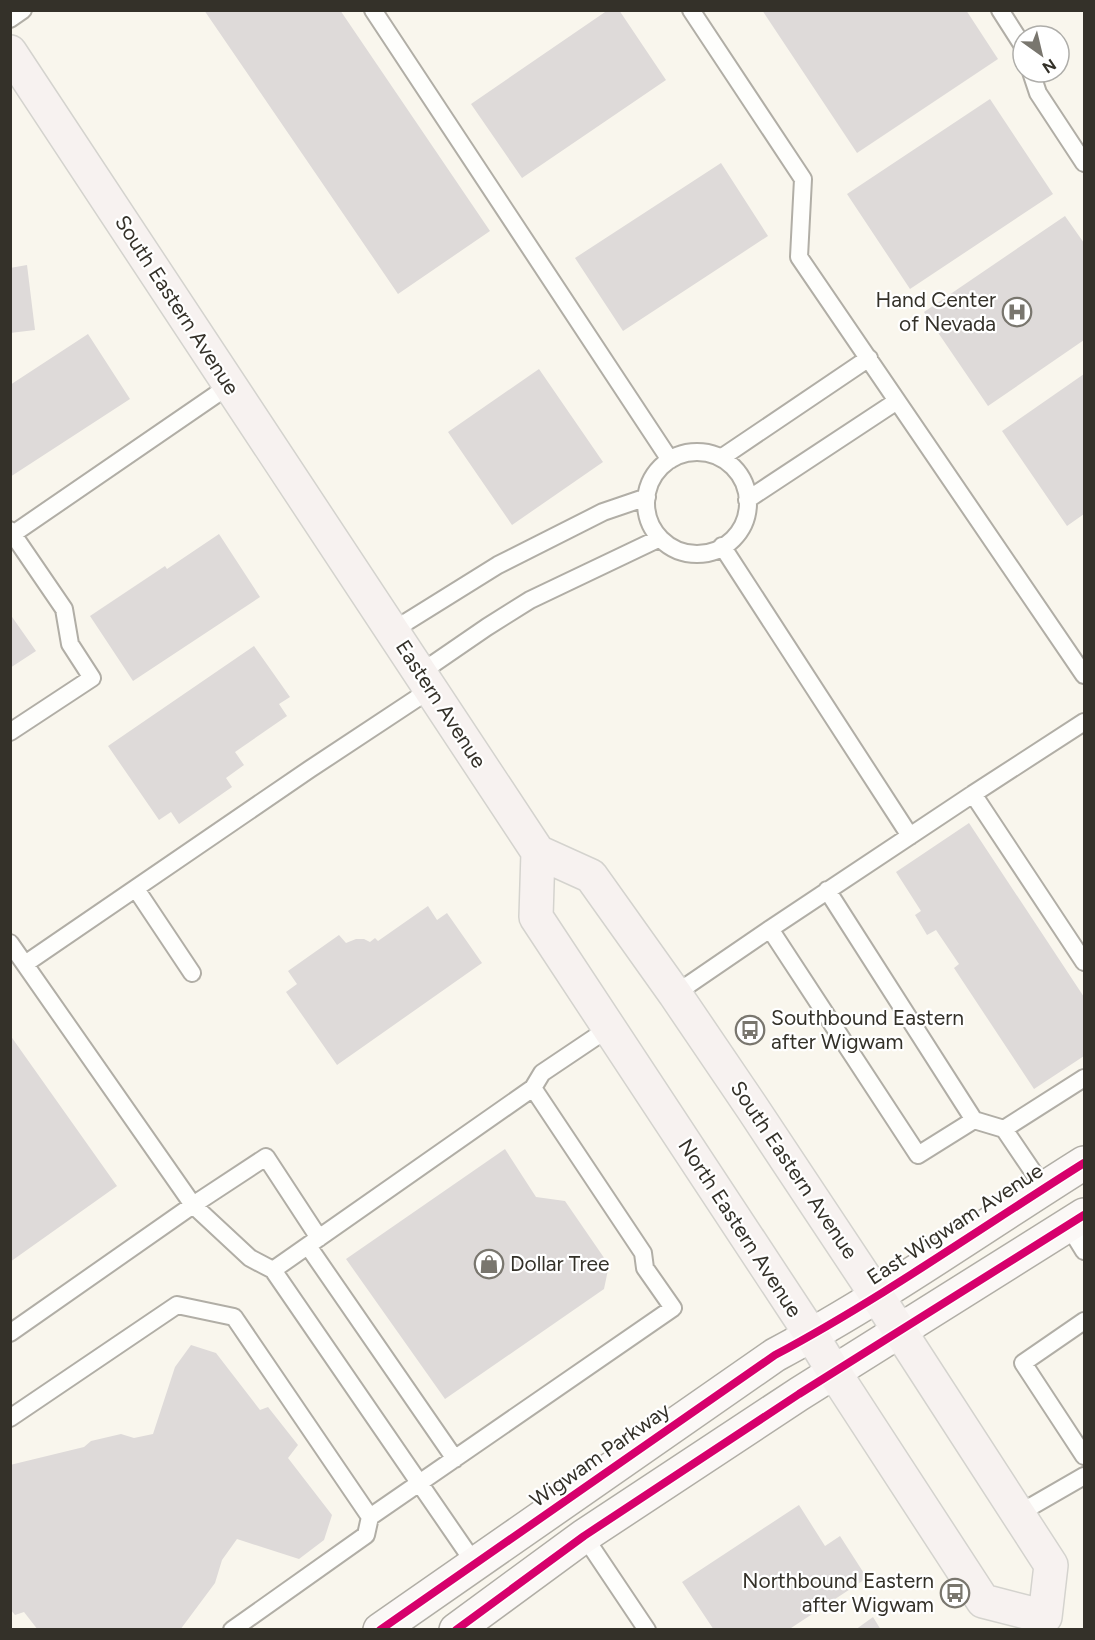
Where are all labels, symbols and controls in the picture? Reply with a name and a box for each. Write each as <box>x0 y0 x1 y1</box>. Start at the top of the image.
north arrow <box>1011 24 1071 84</box>
text: N <box>1039 55 1060 77</box>
street label: South Eastern Avenue <box>110 210 245 399</box>
place label: Hand Center of Nevada <box>876 287 996 336</box>
hospital icon: Hand Center of Nevada <box>1001 296 1033 328</box>
street label: Eastern Avenue <box>391 635 492 772</box>
place label: Southbound Eastern after Wigwam <box>771 1005 964 1054</box>
bus stop icon: Southbound Eastern after Wigwam <box>734 1014 766 1046</box>
street label: South Eastern Avenue <box>726 1076 863 1263</box>
street label: North Eastern Avenue <box>673 1134 807 1322</box>
street label: East Wigwam Avenue <box>862 1157 1047 1290</box>
shop icon: Dollar Tree <box>473 1248 505 1280</box>
place label: Dollar Tree <box>510 1251 610 1276</box>
street label: Wigwam Parkway <box>525 1397 675 1512</box>
place label: Northbound Eastern after Wigwam <box>742 1568 934 1617</box>
bus stop icon: Northbound Eastern after Wigwam <box>939 1577 971 1609</box>

